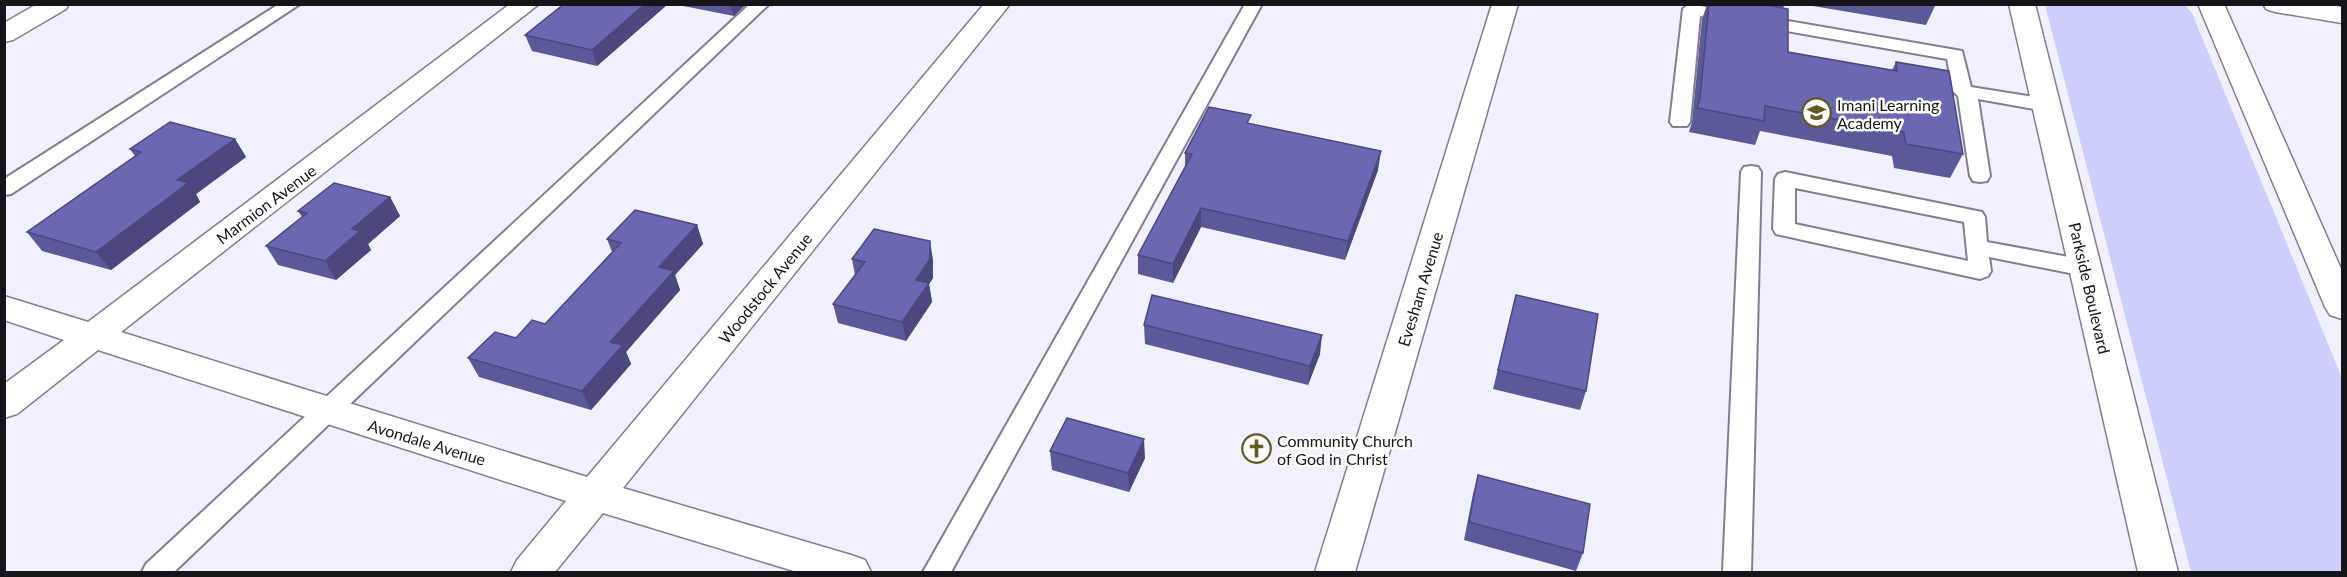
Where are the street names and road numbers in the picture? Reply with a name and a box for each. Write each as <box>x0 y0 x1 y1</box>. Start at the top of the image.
street label: Marmion Avenue <box>212 160 320 248</box>
street label: Parkside Boulevard <box>2066 220 2114 356</box>
street label: Woodstock Avenue <box>715 229 815 347</box>
street label: Evesham Avenue <box>1394 229 1446 349</box>
street label: Avondale Avenue <box>366 415 488 469</box>

